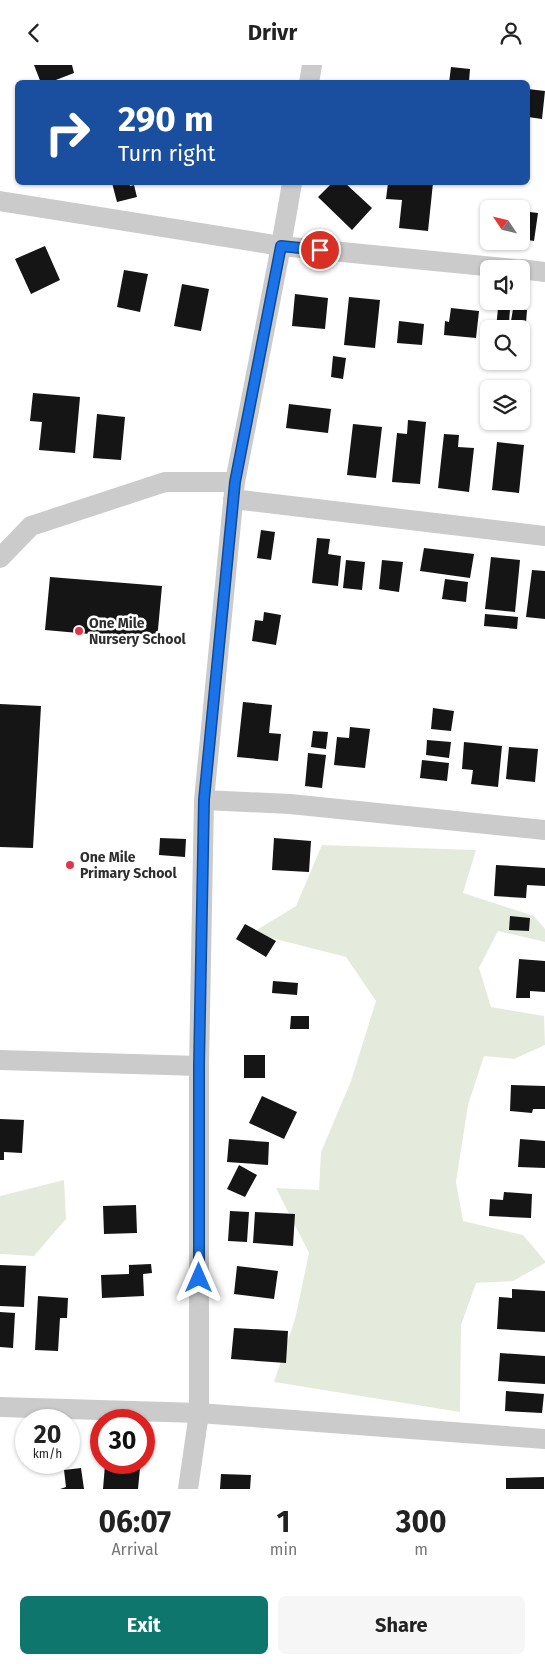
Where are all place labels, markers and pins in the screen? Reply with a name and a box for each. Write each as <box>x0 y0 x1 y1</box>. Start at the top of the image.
pin <box>299 229 341 271</box>
place label: One Mile Nursery School <box>89 615 187 648</box>
marker: One Mile Nursery School <box>73 625 85 637</box>
place label: One Mile Primary School <box>80 849 178 882</box>
marker: One Mile Primary School <box>64 859 76 871</box>

